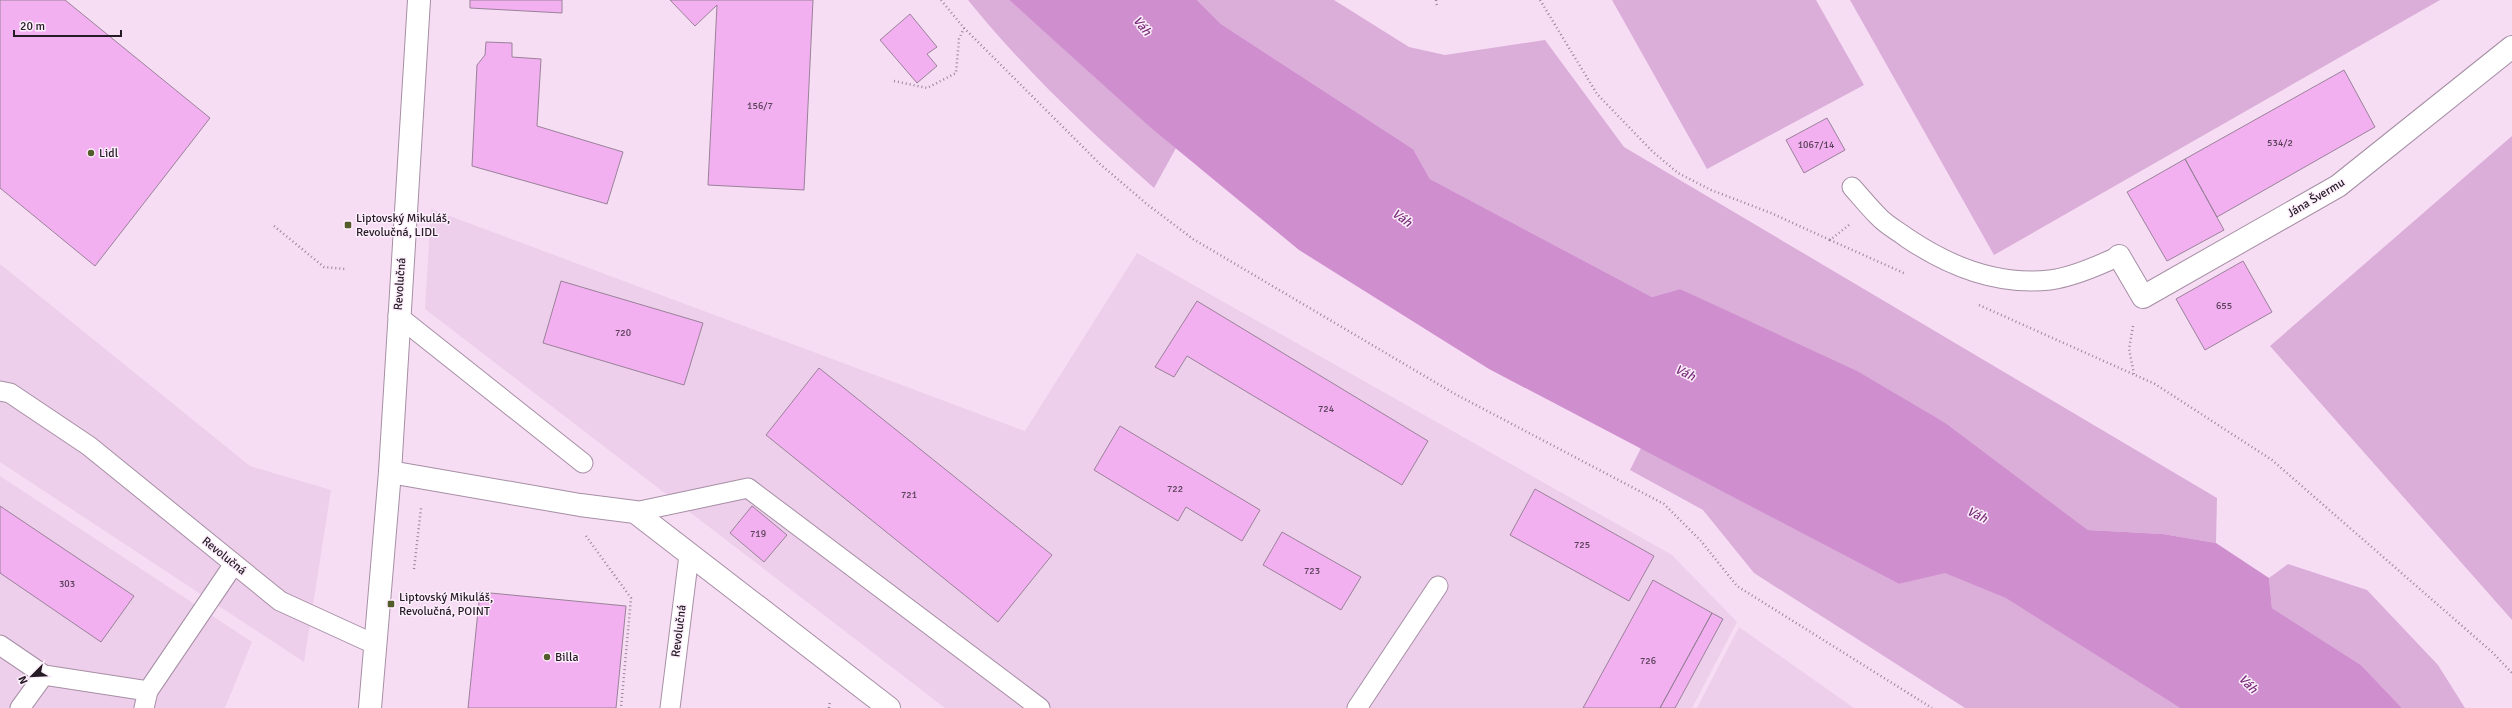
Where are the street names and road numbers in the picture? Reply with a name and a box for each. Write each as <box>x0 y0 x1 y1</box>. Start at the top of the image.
street label: Jána Švermu <box>2284 175 2348 221</box>
street label: Revolučná <box>391 257 409 311</box>
street label: Revolučná <box>199 534 249 578</box>
street label: Revolučná <box>668 604 690 658</box>

